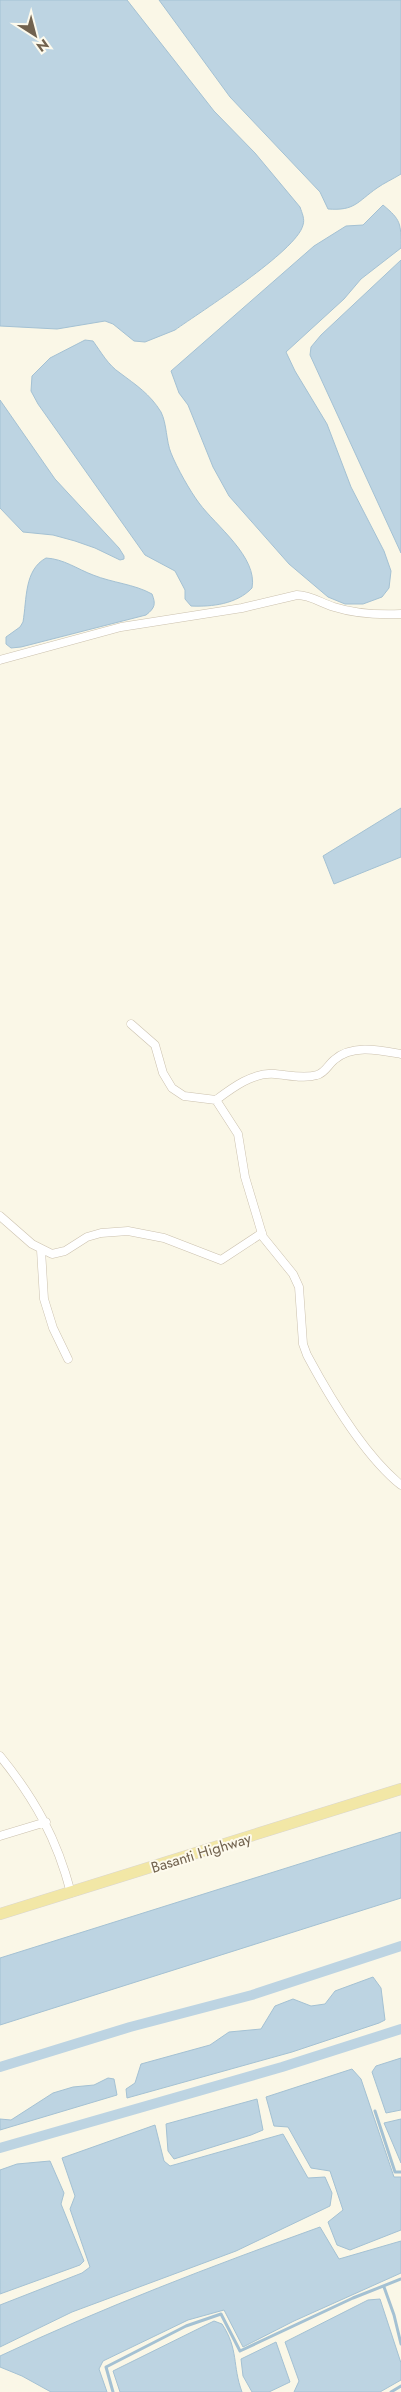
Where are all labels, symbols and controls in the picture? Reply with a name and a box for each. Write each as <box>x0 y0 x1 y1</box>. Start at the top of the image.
north arrow <box>10 10 60 60</box>
text: N <box>32 34 53 57</box>
street label: Basanti Highway <box>148 1827 254 1879</box>

